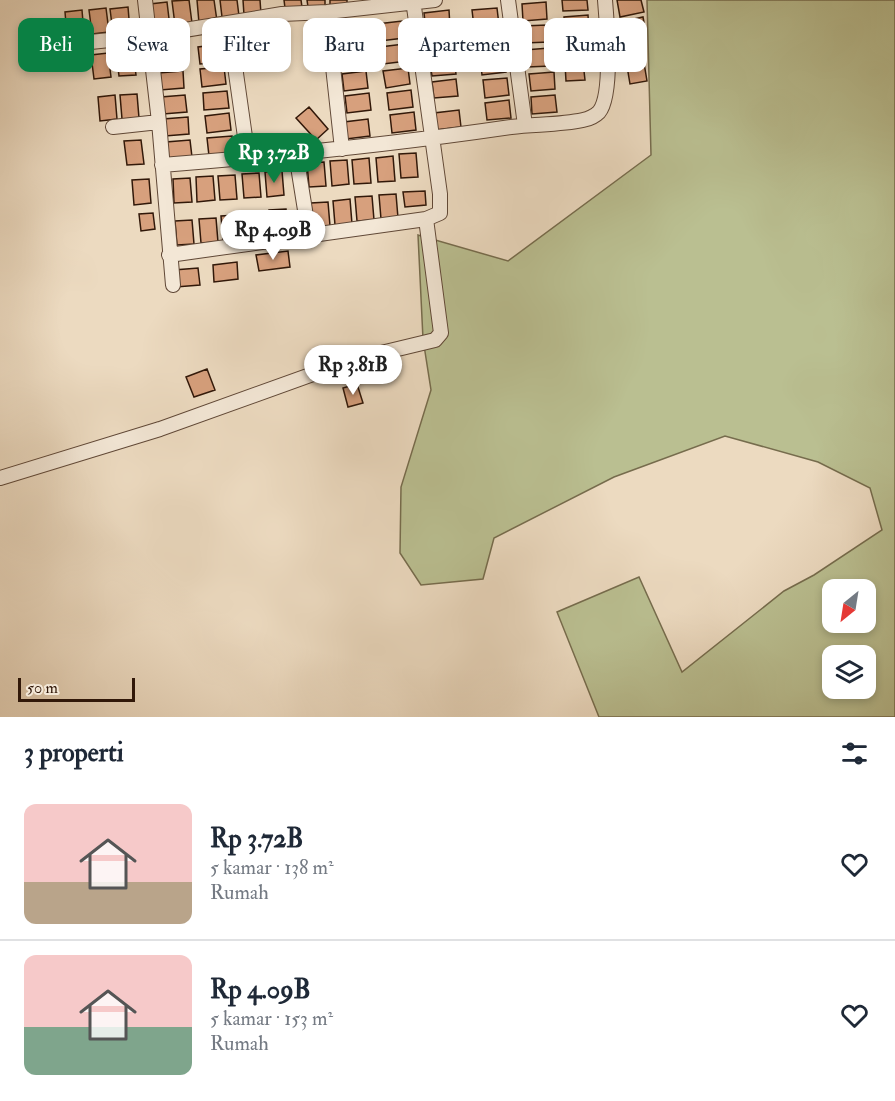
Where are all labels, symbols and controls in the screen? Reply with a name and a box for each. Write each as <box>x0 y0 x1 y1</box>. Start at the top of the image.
chip: Beli <box>18 18 94 72</box>
chip: Sewa <box>106 18 190 72</box>
chip: Filter <box>202 18 291 72</box>
chip: Baru <box>303 18 386 72</box>
chip: Apartemen <box>398 18 532 72</box>
chip: Rumah <box>544 18 647 72</box>
pin: Rp 3.72B <box>212 133 336 184</box>
text: Rp 3.72B <box>238 140 310 165</box>
pin: Rp 4.09B <box>211 210 335 261</box>
text: Rp 4.09B <box>234 217 312 242</box>
pin: Rp 3.81B <box>291 345 415 396</box>
text: Rp 3.81B <box>318 352 388 377</box>
north arrow <box>822 579 876 633</box>
map controls <box>822 579 876 699</box>
button: layers <box>822 645 876 699</box>
scale bar <box>18 675 135 702</box>
text: 50 m <box>27 678 58 698</box>
text: 3 properti <box>24 737 124 769</box>
icon: filters <box>838 737 871 770</box>
text: Rp 3.72B <box>210 823 303 855</box>
icon: home <box>72 828 144 900</box>
icon: heart <box>838 848 871 881</box>
text: 5 kamar · 138 m² <box>210 855 334 880</box>
text: Rumah <box>210 880 269 905</box>
text: Rp 4.09B <box>210 974 311 1006</box>
icon: home <box>72 979 144 1051</box>
icon: heart <box>838 999 871 1032</box>
text: 5 kamar · 153 m² <box>210 1006 333 1031</box>
text: Rumah <box>210 1031 269 1056</box>

